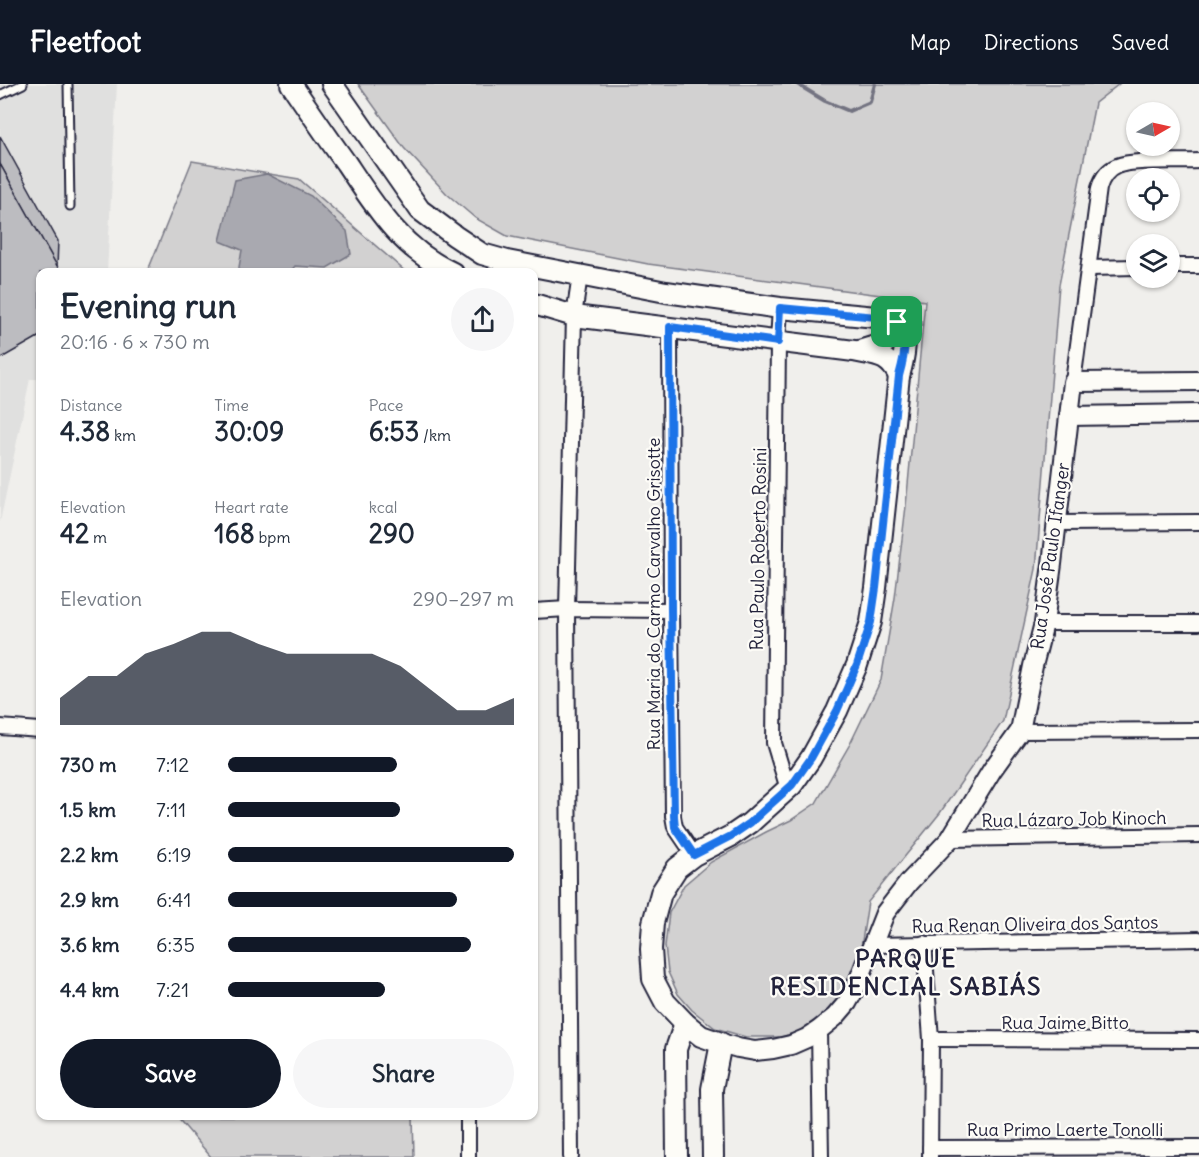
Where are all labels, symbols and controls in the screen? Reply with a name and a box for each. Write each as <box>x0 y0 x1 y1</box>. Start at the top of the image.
text: Fleetfoot <box>30 24 141 60</box>
text: Map <box>910 29 951 56</box>
text: Directions <box>984 29 1078 56</box>
text: Saved <box>1111 29 1169 56</box>
north arrow <box>1126 102 1180 156</box>
map controls <box>1126 102 1180 288</box>
button: locate <box>1126 168 1180 222</box>
button: layers <box>1126 234 1180 288</box>
text: Evening run <box>60 285 236 327</box>
button: share <box>451 288 514 351</box>
pin <box>871 296 922 347</box>
icon: arrive <box>880 305 913 338</box>
text: 20:16 · 6 × 730 m <box>60 329 210 354</box>
text: Distance <box>60 395 122 415</box>
text: Time <box>214 395 249 415</box>
text: Pace <box>369 395 403 415</box>
text: 4.38 <box>60 415 110 448</box>
text: 30:09 <box>214 415 284 448</box>
text: 6:53 <box>369 415 419 448</box>
text: km <box>110 425 136 445</box>
text: /km <box>419 425 451 445</box>
street label: Rua Maria do Carmo Carvalho Grisotte <box>642 438 665 750</box>
street label: Rua Paulo Roberto Rosini <box>745 447 771 651</box>
street label: Rua José Paulo Ifanger <box>1026 461 1075 651</box>
text: Elevation <box>60 497 126 517</box>
text: Heart rate <box>214 497 289 517</box>
text: kcal <box>369 497 397 517</box>
text: 42 <box>60 517 89 550</box>
text: 168 <box>214 517 255 550</box>
text: 290 <box>369 517 415 550</box>
text: m <box>89 527 107 547</box>
text: bpm <box>255 527 290 547</box>
text: Elevation <box>60 586 142 611</box>
text: 290–297 m <box>412 586 514 611</box>
text: 730 m <box>60 752 117 777</box>
text: 7:12 <box>156 752 189 777</box>
text: 1.5 km <box>60 797 116 822</box>
text: 7:11 <box>156 797 186 822</box>
street label: Rua Lázaro Job Kinoch <box>981 806 1167 832</box>
text: 2.2 km <box>60 842 119 867</box>
text: 6:19 <box>156 842 192 867</box>
text: 2.9 km <box>60 887 119 912</box>
text: 6:41 <box>156 887 191 912</box>
street label: Rua Renan Oliveira dos Santos <box>911 910 1159 938</box>
text: 3.6 km <box>60 932 120 957</box>
text: 6:35 <box>156 932 195 957</box>
district label: PARQUE RESIDENCIAL SABIÁS <box>770 943 1042 1001</box>
text: 4.4 km <box>60 977 119 1002</box>
text: 7:21 <box>156 977 189 1002</box>
street label: Rua Jaime Bitto <box>1001 1011 1129 1034</box>
button: Save <box>60 1039 281 1108</box>
button: Share <box>293 1039 514 1108</box>
street label: Rua Primo Laerte Tonolli <box>967 1118 1163 1141</box>

